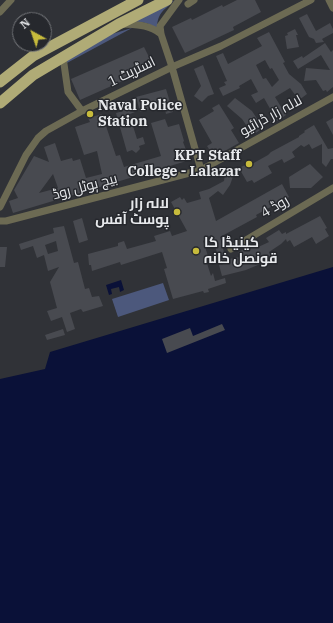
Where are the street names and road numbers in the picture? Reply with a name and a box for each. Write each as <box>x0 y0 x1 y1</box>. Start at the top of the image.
street label: اسٹریٹ 1 <box>106 53 158 91</box>
street label: لالہ زار ڈرائیو <box>237 92 305 140</box>
street label: بیچ ہوٹل روڈ <box>51 170 119 204</box>
street label: روڈ 4 <box>258 192 292 222</box>

